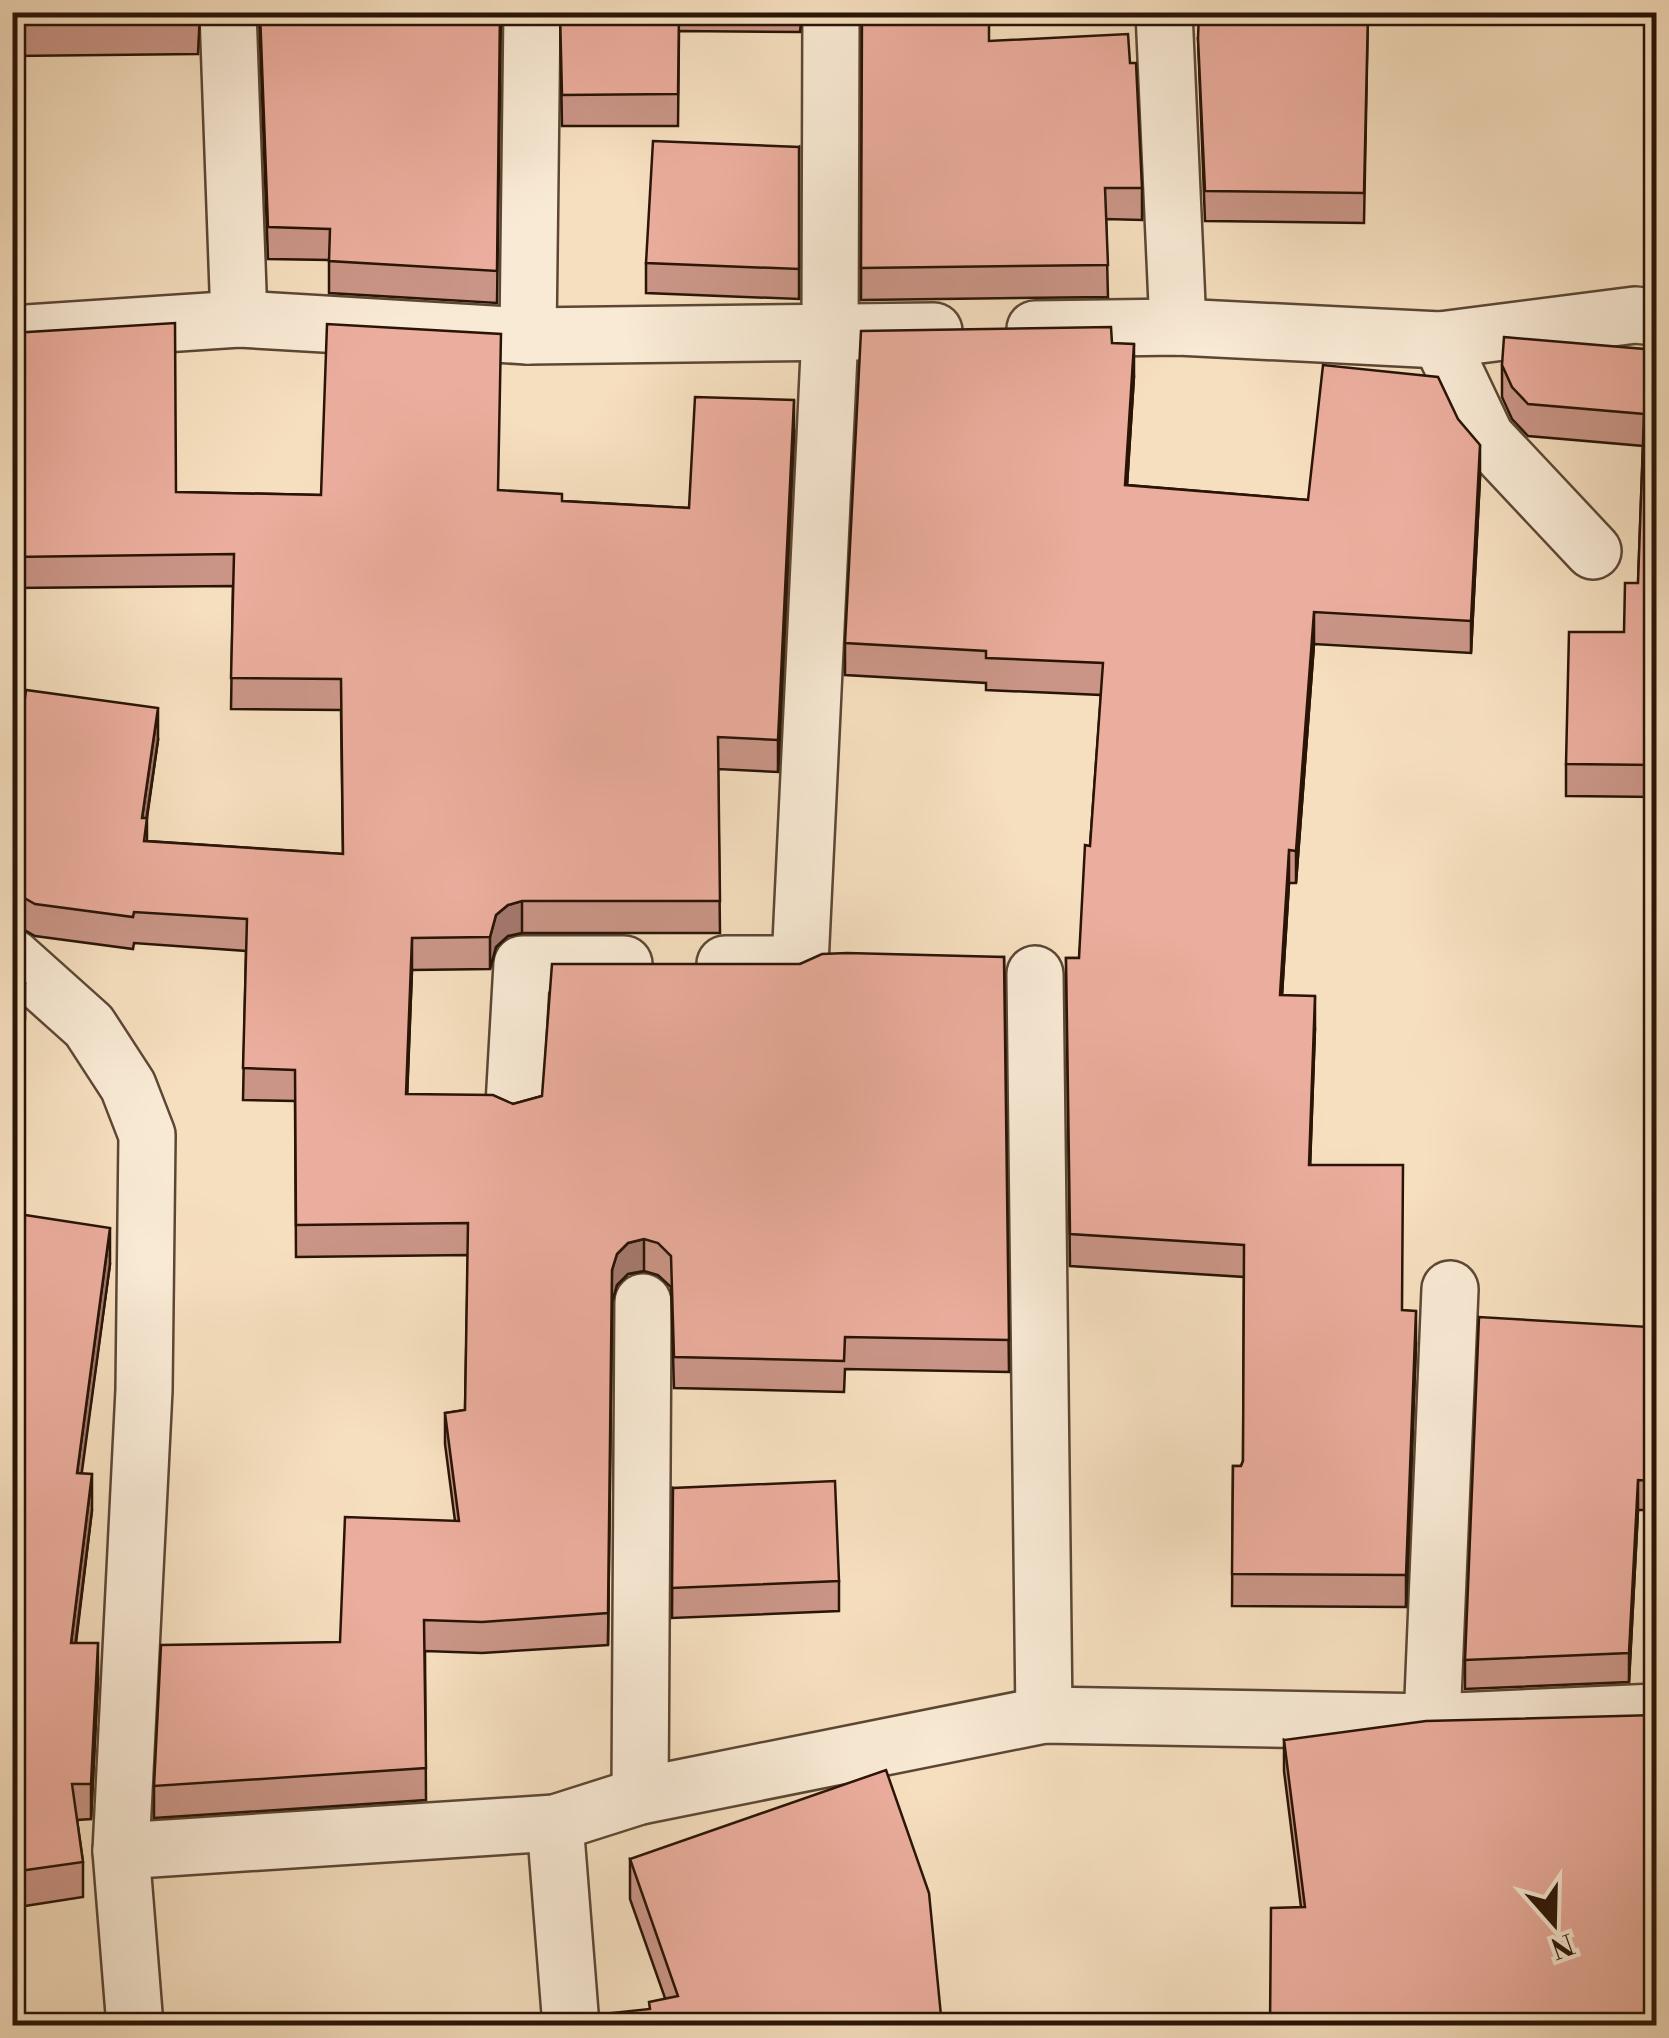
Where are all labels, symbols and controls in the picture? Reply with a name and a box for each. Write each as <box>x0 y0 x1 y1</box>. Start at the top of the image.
north arrow <box>1504 1873 1604 1973</box>
text: N <box>1546 1925 1578 1965</box>

